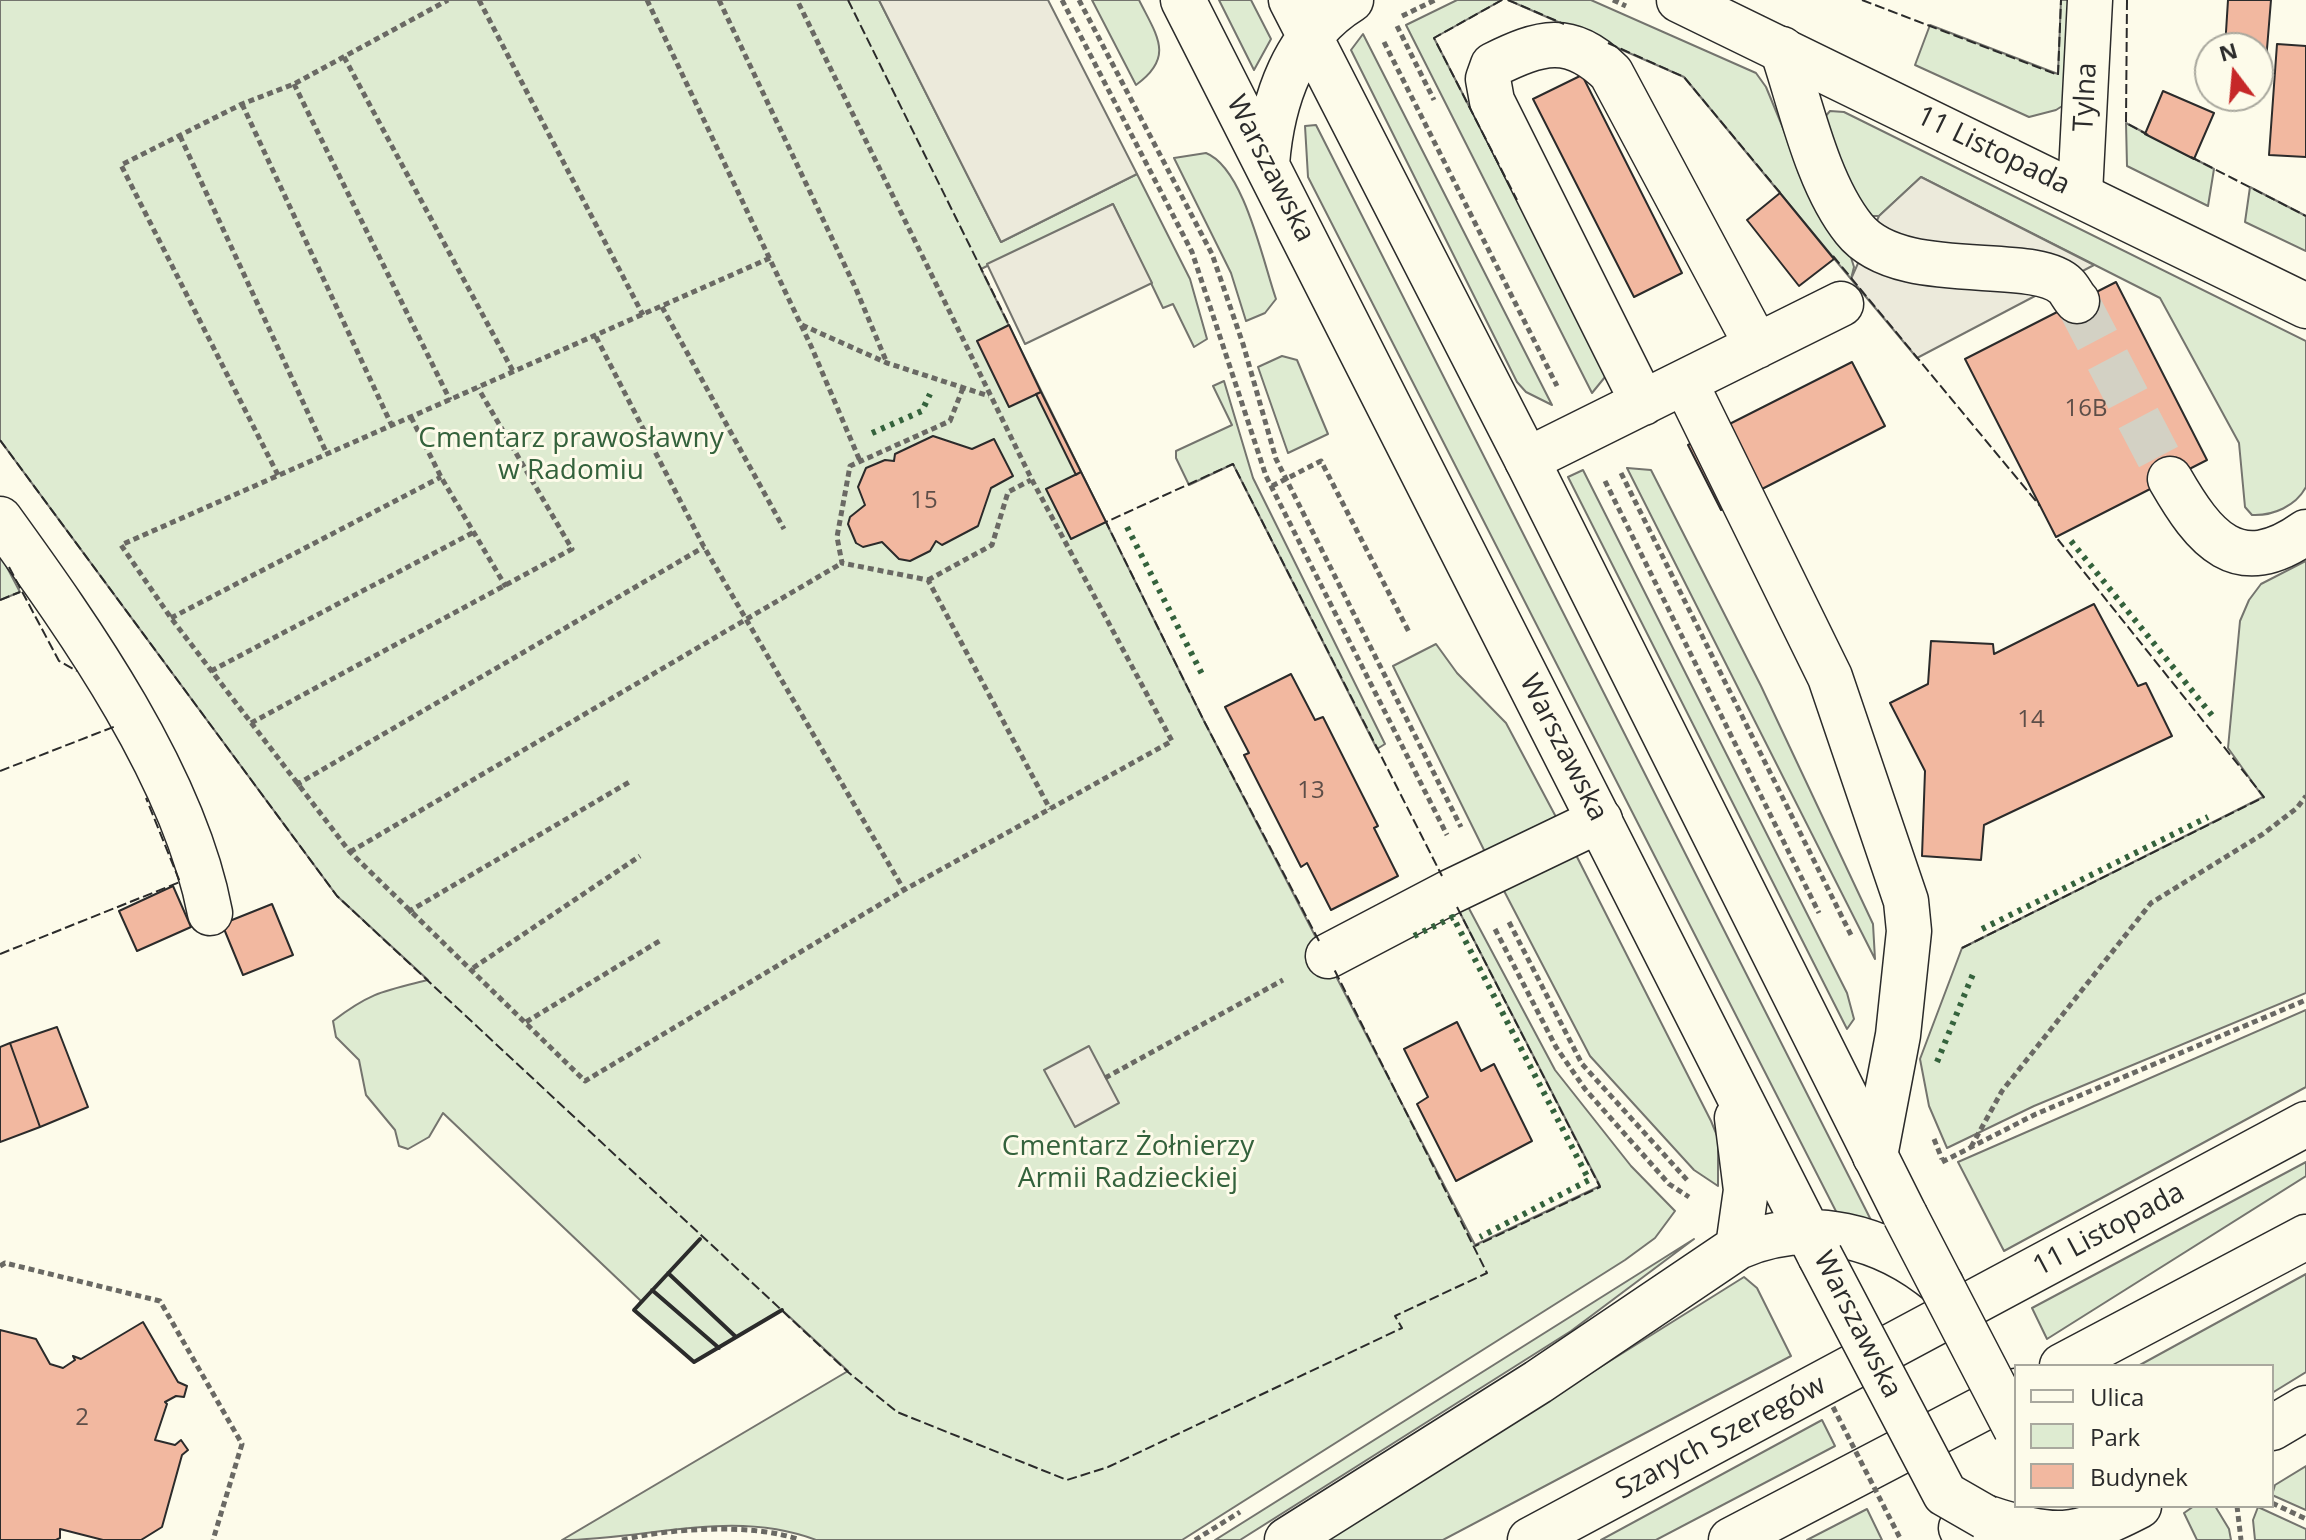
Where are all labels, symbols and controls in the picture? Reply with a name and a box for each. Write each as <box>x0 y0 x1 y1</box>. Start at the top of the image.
north arrow <box>2194 32 2274 112</box>
text: N <box>2215 34 2241 68</box>
street label: Tylna <box>2067 62 2105 132</box>
street label: Warszawska <box>1219 90 1321 248</box>
street label: 11 Listopada <box>1911 99 2075 203</box>
house number: 16B <box>2065 395 2107 423</box>
park label: Cmentarz prawosławny w Radomiu <box>418 422 724 488</box>
house number: 15 <box>910 487 938 515</box>
street label: Warszawska <box>1512 669 1614 827</box>
house number: 14 <box>2017 706 2045 734</box>
house number: 13 <box>1297 777 1325 805</box>
park label: Cmentarz Żołnierzy Armii Radzieckiej <box>1002 1130 1254 1196</box>
street label: 11 Listopada <box>2028 1176 2190 1284</box>
street label: Warszawska <box>1806 1246 1908 1404</box>
legend <box>2014 1364 2274 1508</box>
street label: Szarych Szeregów <box>1610 1369 1832 1507</box>
text: Ulica <box>2090 1380 2144 1413</box>
house number: 2 <box>75 1404 89 1432</box>
text: Park <box>2090 1420 2140 1453</box>
text: Budynek <box>2090 1460 2188 1493</box>

